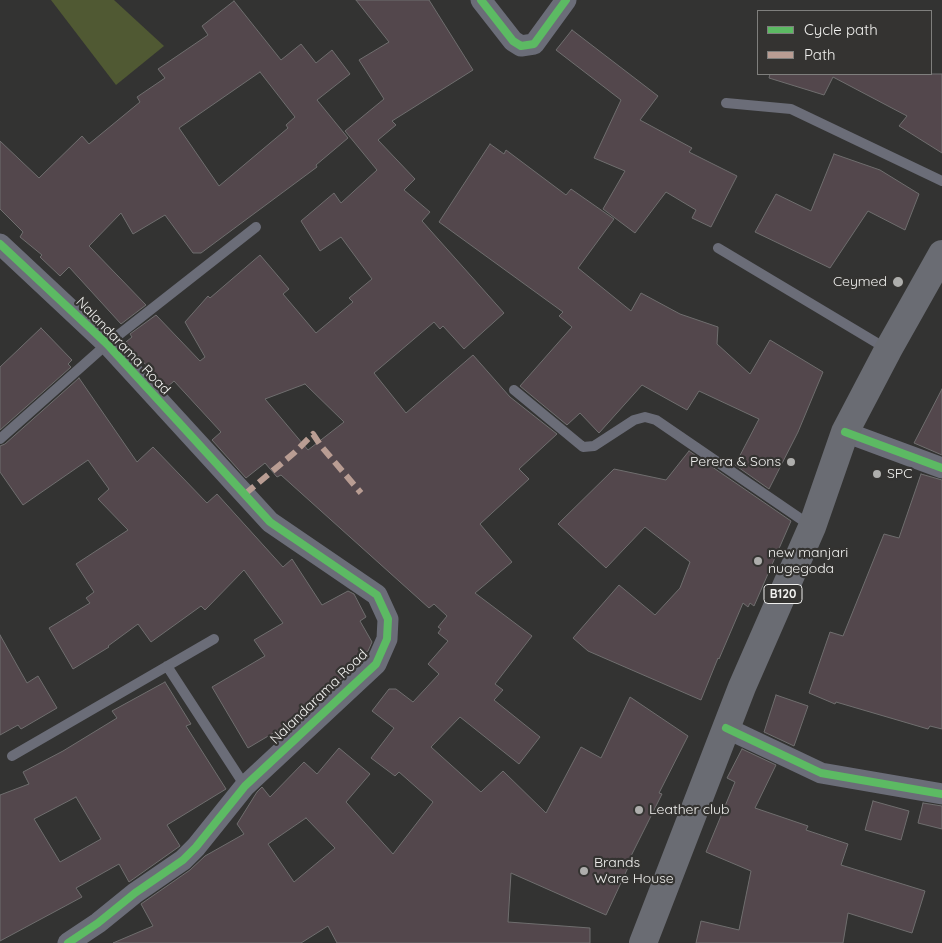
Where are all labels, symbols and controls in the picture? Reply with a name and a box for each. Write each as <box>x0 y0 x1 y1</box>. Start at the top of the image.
legend <box>757 10 932 75</box>
text: Cycle path <box>804 20 878 39</box>
text: Path <box>804 45 836 64</box>
place label: Ceymed <box>833 274 887 290</box>
marker: Ceymed <box>891 275 905 289</box>
street label: Nalandarama Road <box>72 294 174 398</box>
place label: Perera & Sons <box>690 454 781 470</box>
marker: Perera & Sons <box>785 456 797 468</box>
place label: SPC <box>887 466 912 482</box>
marker: SPC <box>871 468 883 480</box>
place label: new manjari nugegoda <box>768 545 848 578</box>
marker: new manjari nugegoda <box>752 555 764 567</box>
road number: B120 <box>764 584 802 604</box>
street label: Nalandarama Road <box>267 646 371 748</box>
place label: Leather club <box>649 802 730 818</box>
marker: Leather club <box>633 804 645 816</box>
place label: Brands Ware House <box>594 855 674 888</box>
marker: Brands Ware House <box>578 865 590 877</box>

